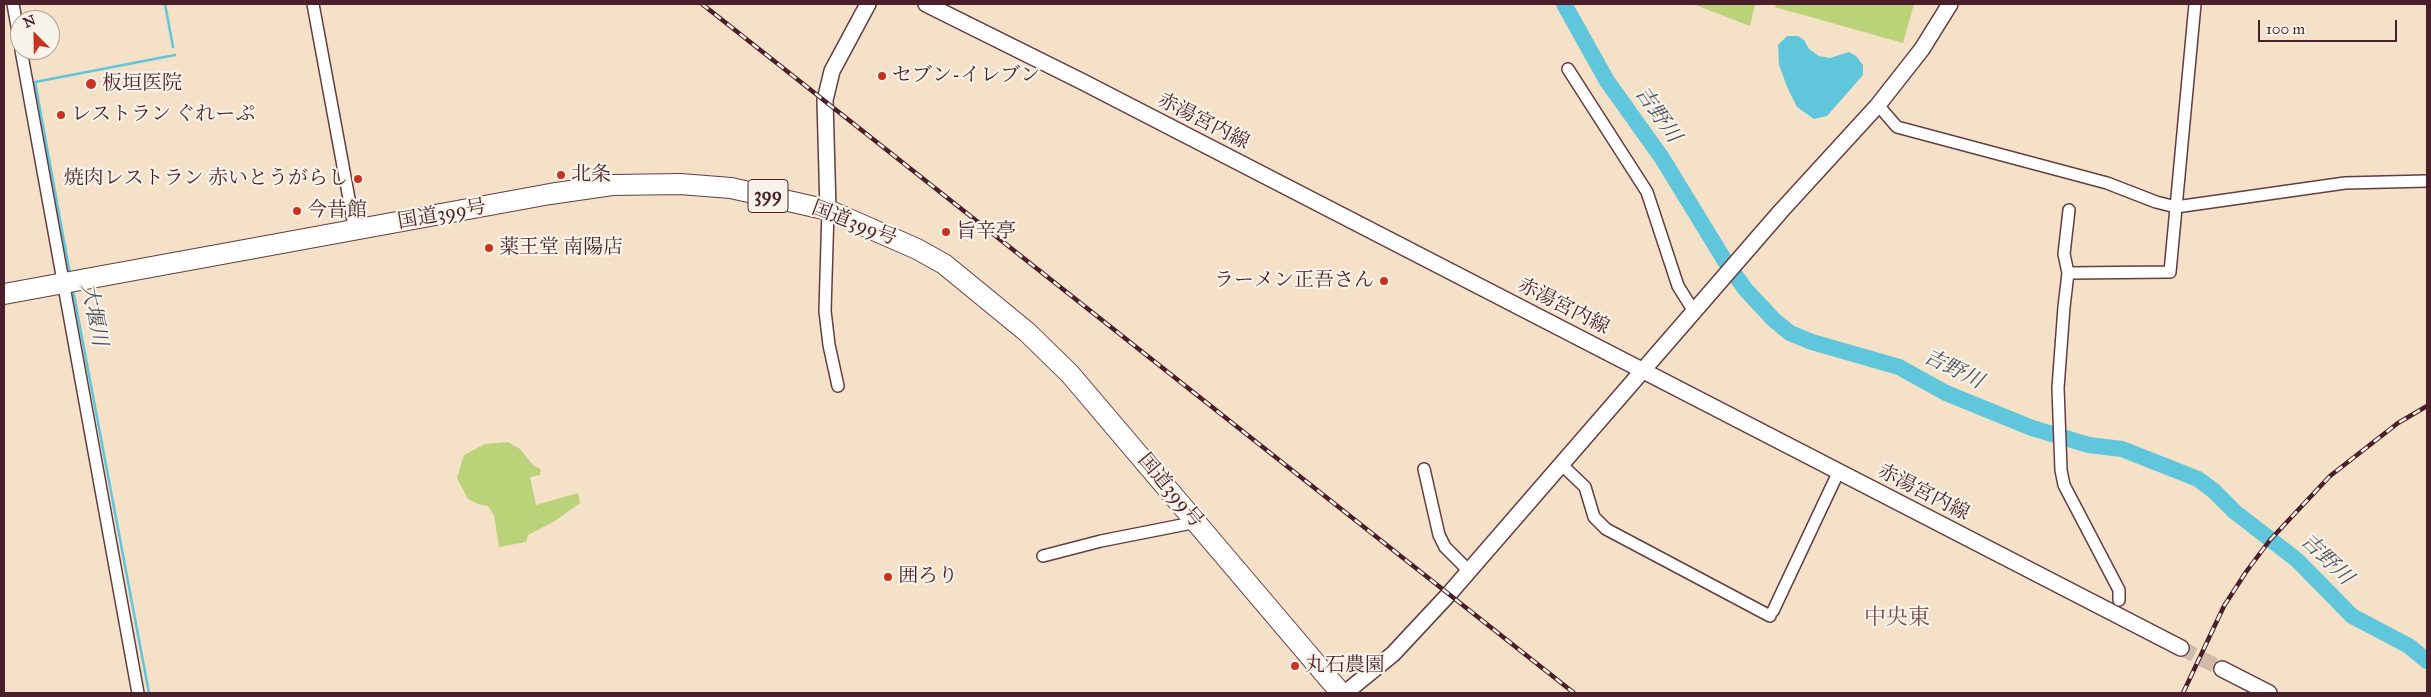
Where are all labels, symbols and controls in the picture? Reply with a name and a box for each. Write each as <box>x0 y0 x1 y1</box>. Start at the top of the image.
north arrow <box>10 10 60 60</box>
scale bar <box>2261 10 2400 42</box>
text: N <box>21 12 38 32</box>
text: 100 m <box>2266 20 2305 38</box>
place label: セブン-イレブン <box>892 64 1040 88</box>
marker: セブン-イレブン <box>876 70 888 82</box>
place label: 板垣医院 <box>102 72 182 96</box>
marker: 板垣医院 <box>84 77 98 91</box>
water label: 吉野川 <box>1629 82 1685 148</box>
street label: 赤湯宮内線 <box>1153 89 1253 155</box>
place label: レストラン ぐれーぷ <box>71 103 255 127</box>
marker: レストラン ぐれーぷ <box>55 109 67 121</box>
place label: 北条 <box>571 163 611 187</box>
place label: 焼肉レストラン 赤いとうがらし <box>64 167 348 191</box>
marker: 北条 <box>555 169 567 181</box>
marker: 焼肉レストラン 赤いとうがらし <box>352 173 364 185</box>
road number: 399 <box>748 180 788 212</box>
street label: 国道399号 <box>396 195 488 235</box>
street label: 国道399号 <box>808 197 900 251</box>
place label: 今昔館 <box>307 199 367 223</box>
marker: 今昔館 <box>291 205 303 217</box>
place label: 旨辛亭 <box>956 220 1016 244</box>
marker: 旨辛亭 <box>940 226 952 238</box>
place label: 薬王堂 南陽店 <box>499 236 623 260</box>
marker: 薬王堂 南陽店 <box>483 242 495 254</box>
place label: ラーメン正吾さん <box>1214 269 1374 293</box>
street label: 赤湯宮内線 <box>1513 274 1613 340</box>
marker: ラーメン正吾さん <box>1378 275 1390 287</box>
water label: 大堰川 <box>75 282 111 348</box>
water label: 吉野川 <box>1919 345 1987 395</box>
street label: 国道399号 <box>1132 449 1208 533</box>
street label: 赤湯宮内線 <box>1873 460 1973 526</box>
water label: 吉野川 <box>2295 529 2357 591</box>
place label: 囲ろり <box>898 565 958 589</box>
marker: 囲ろり <box>882 571 894 583</box>
district label: 中央東 <box>1864 606 1930 632</box>
place label: 丸石農園 <box>1305 654 1385 678</box>
marker: 丸石農園 <box>1289 660 1301 672</box>

